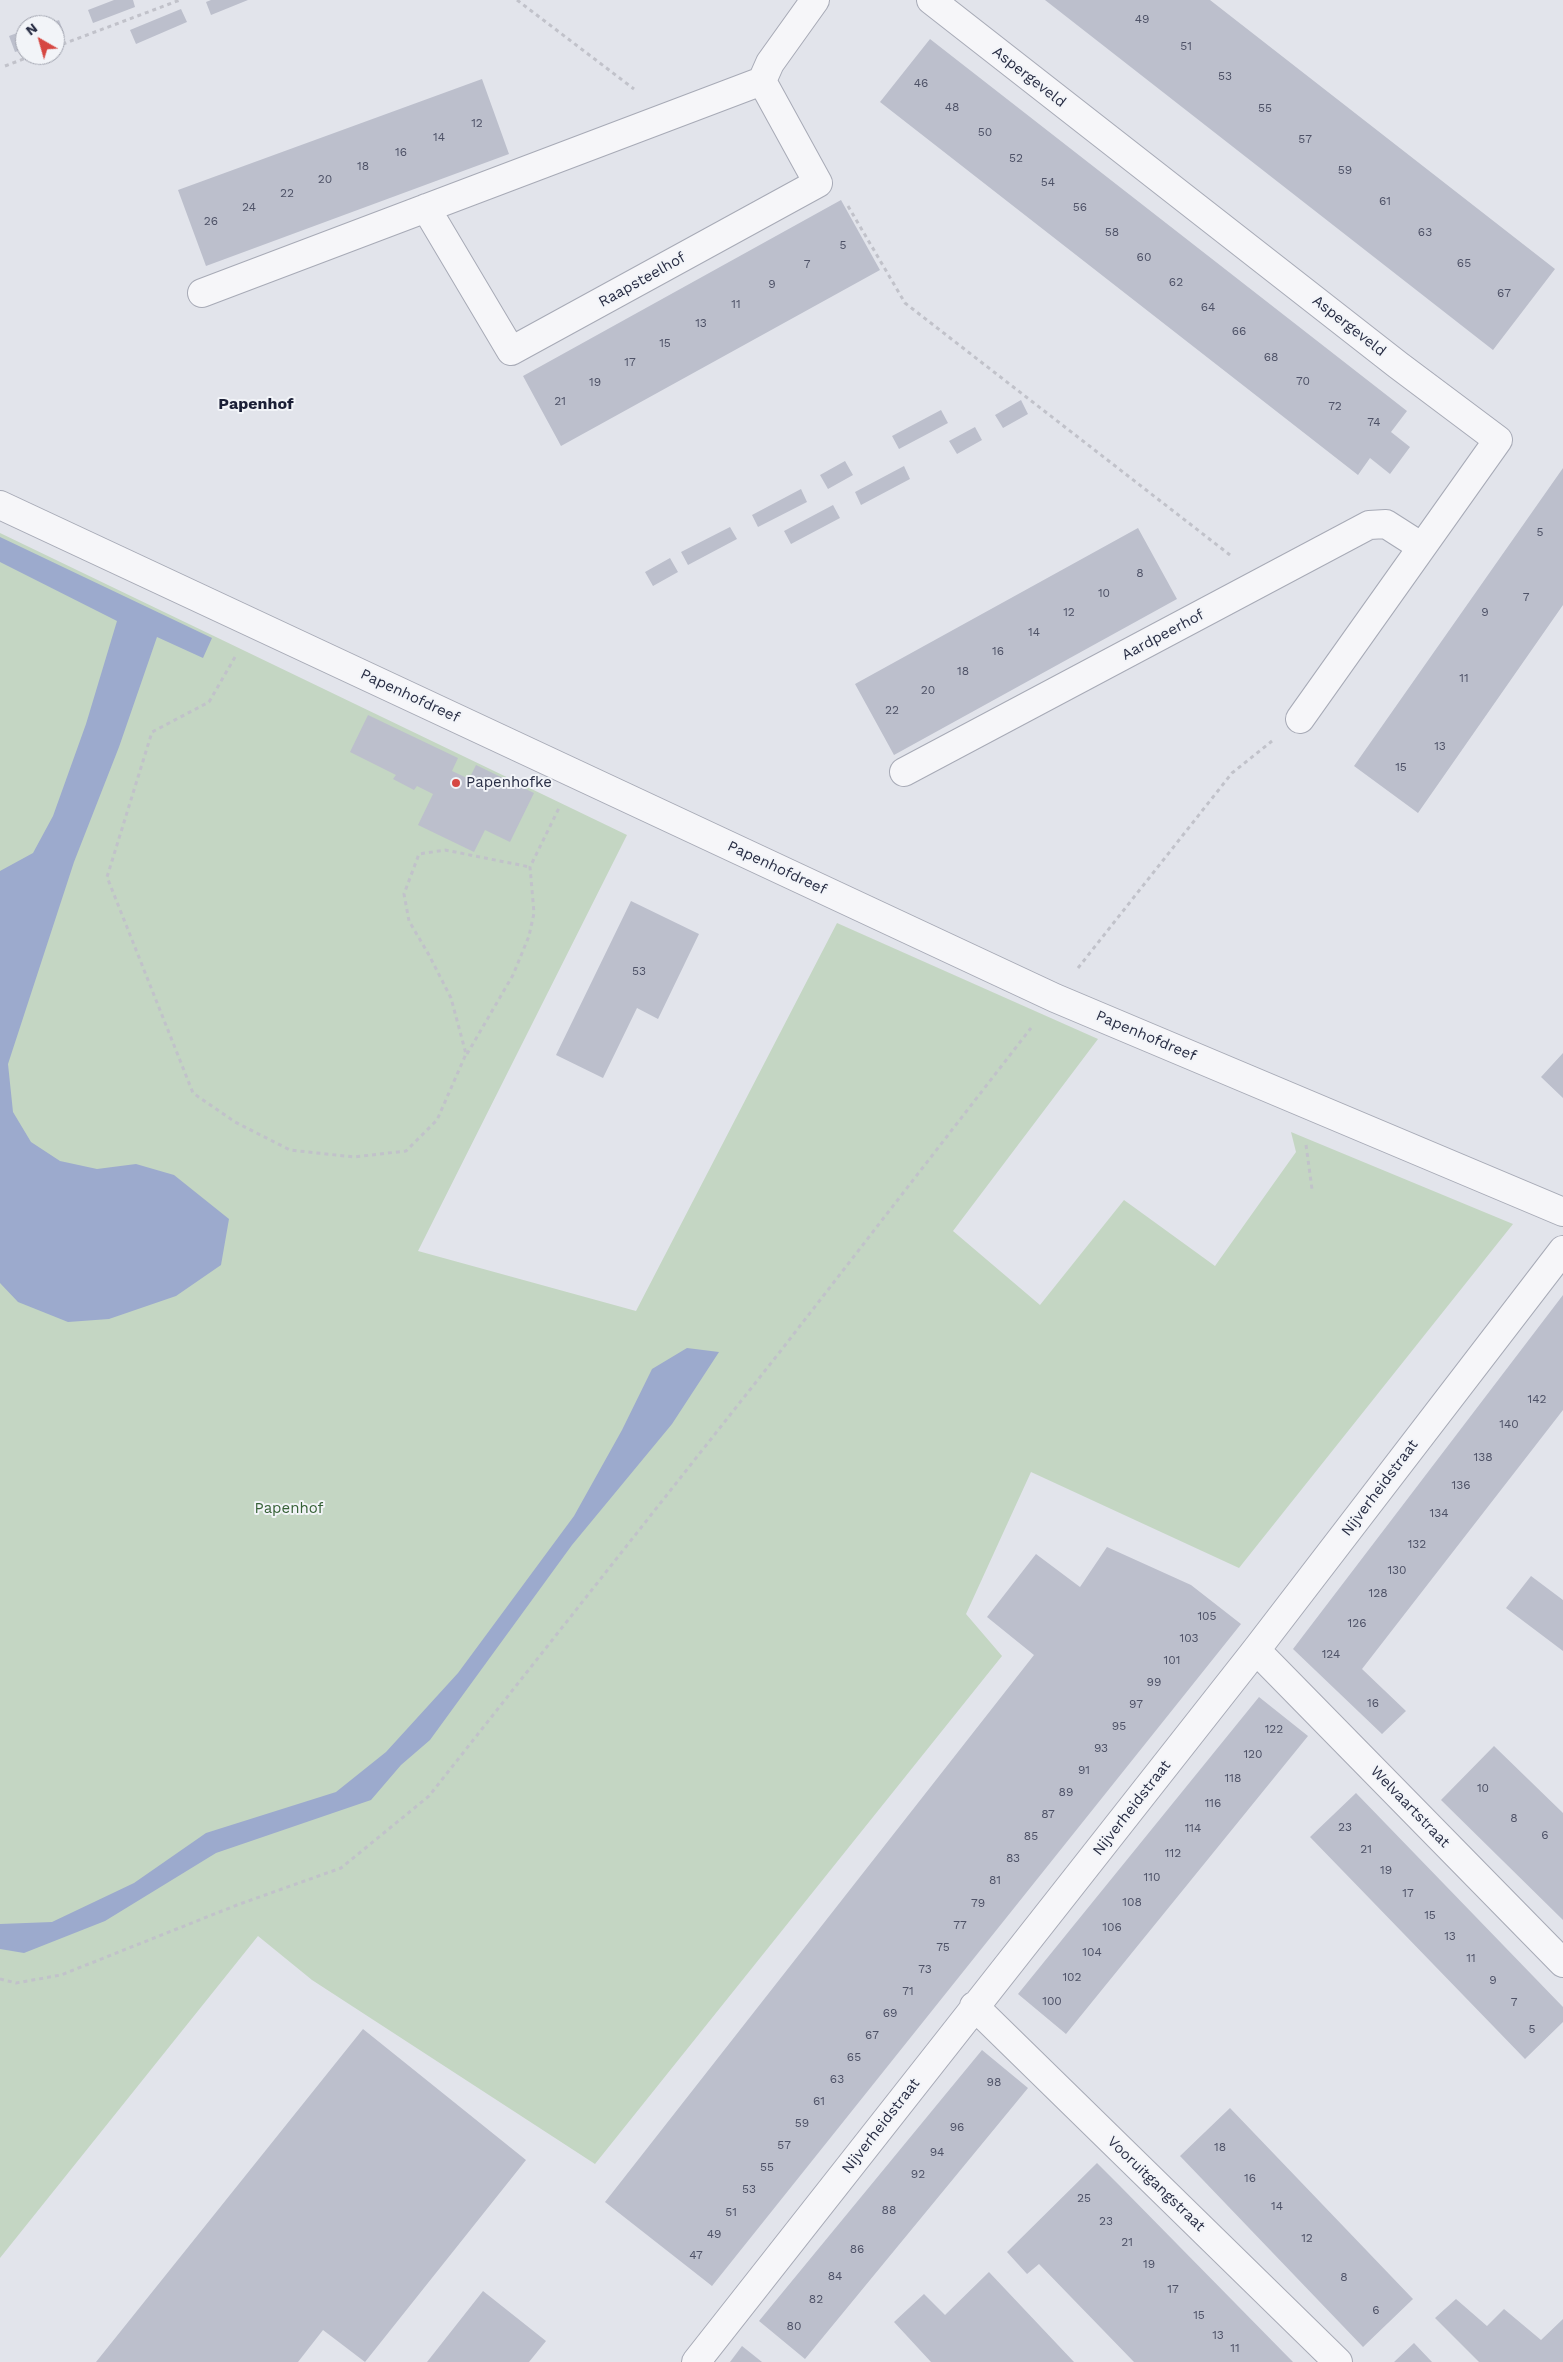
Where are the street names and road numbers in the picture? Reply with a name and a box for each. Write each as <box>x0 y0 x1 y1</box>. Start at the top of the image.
street label: Aspergeveld <box>989 43 1069 111</box>
street label: Raapsteelhof <box>595 249 689 311</box>
street label: Aspergeveld <box>1309 292 1389 360</box>
street label: Aardpeerhof <box>1119 606 1207 664</box>
street label: Papenhofdreef <box>358 665 462 727</box>
street label: Papenhofdreef <box>725 837 829 899</box>
street label: Papenhofdreef <box>1093 1007 1199 1065</box>
street label: Nijverheidstraat <box>1338 1436 1422 1540</box>
street label: Nijverheidstraat <box>1089 1757 1175 1859</box>
street label: Welvaartstraat <box>1367 1762 1453 1852</box>
street label: Nijverheidstraat <box>838 2075 924 2177</box>
street label: Vooruitgangstraat <box>1103 2133 1209 2235</box>

